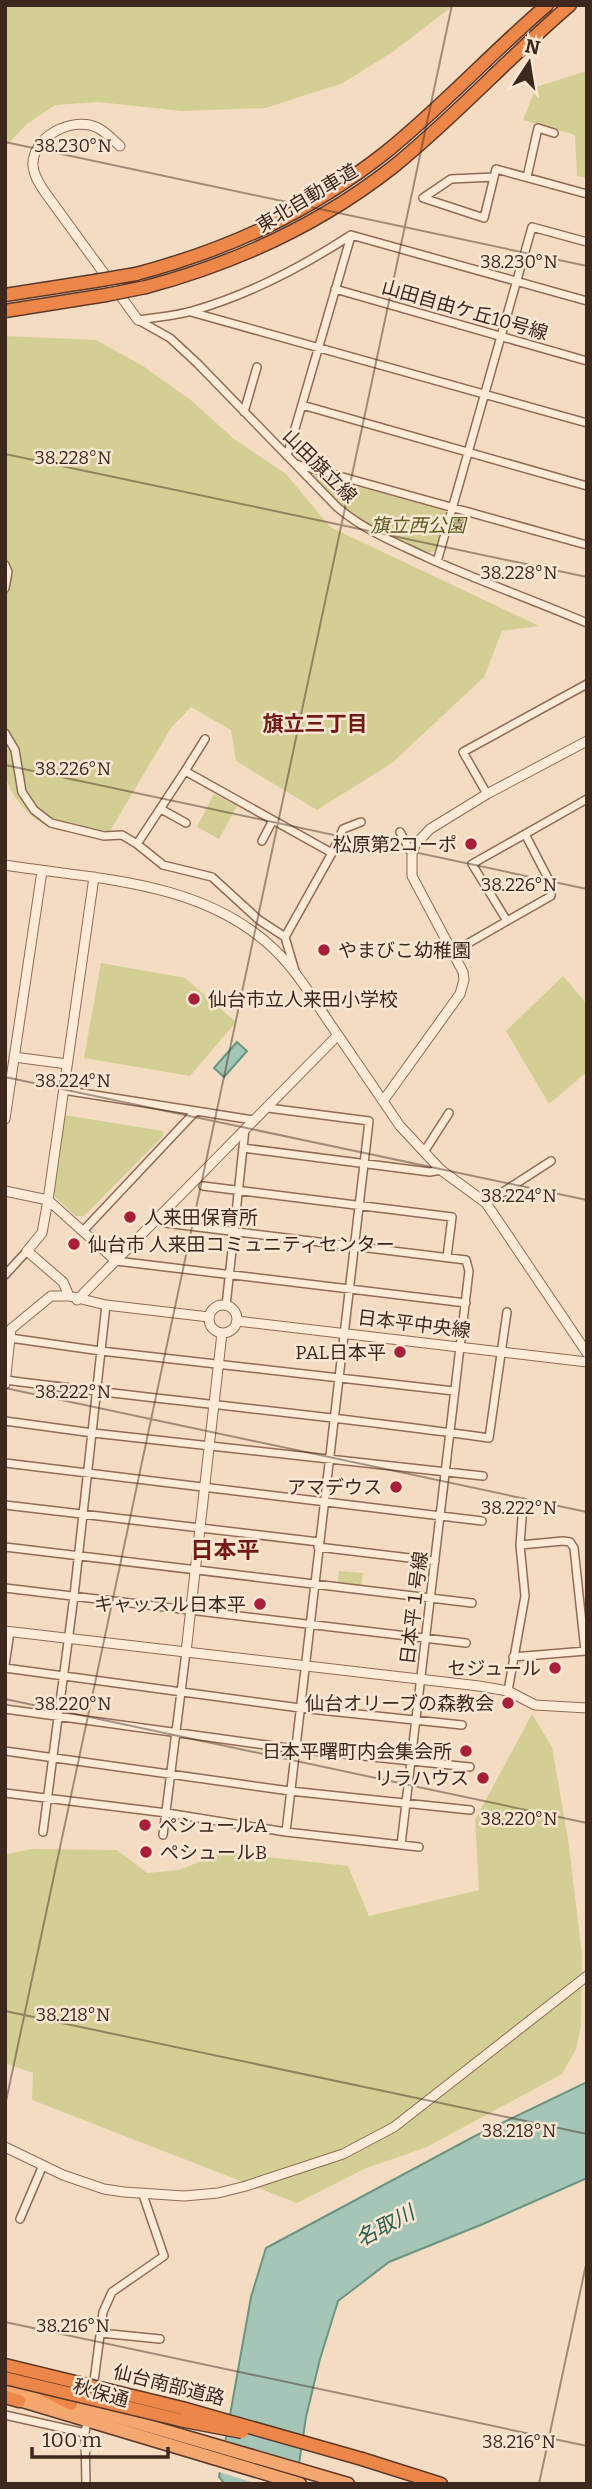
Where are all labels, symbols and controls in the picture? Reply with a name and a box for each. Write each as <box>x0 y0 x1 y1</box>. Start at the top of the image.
north arrow <box>494 28 564 98</box>
text: N <box>523 34 542 60</box>
text: 38.230°N <box>34 135 112 157</box>
street label: 東北自動車道 <box>252 159 362 237</box>
text: 38.230°N <box>480 251 558 273</box>
street label: 山田自由ケ丘10号線 <box>379 275 551 345</box>
street label: 山田旗立線 <box>278 424 362 508</box>
text: 38.228°N <box>35 447 111 469</box>
park label: 旗立西公園 <box>370 514 468 537</box>
text: 38.228°N <box>481 562 557 584</box>
district label: 旗立三丁目 <box>263 711 368 737</box>
text: 38.226°N <box>35 758 111 780</box>
place label: 松原第2コーポ <box>333 833 457 856</box>
marker: 松原第2コーポ <box>463 836 479 852</box>
text: 38.226°N <box>481 874 557 896</box>
place label: やまびこ幼稚園 <box>338 939 471 962</box>
marker: やまびこ幼稚園 <box>316 942 332 958</box>
place label: 仙台市立人来田小学校 <box>208 988 398 1011</box>
marker: 仙台市立人来田小学校 <box>186 991 202 1007</box>
text: 38.224°N <box>35 1070 111 1092</box>
text: 38.224°N <box>481 1185 557 1207</box>
place label: 人来田保育所 <box>144 1206 258 1229</box>
marker: 人来田保育所 <box>122 1209 138 1225</box>
place label: 仙台市 人来田コミュニティセンター <box>88 1233 395 1256</box>
marker: 仙台市 人来田コミュニティセンター <box>66 1236 82 1252</box>
street label: 日本平中央線 <box>356 1306 472 1342</box>
place label: PAL日本平 <box>295 1341 386 1364</box>
marker: PAL日本平 <box>392 1344 408 1360</box>
text: 38.222°N <box>35 1381 111 1403</box>
place label: アマデウス <box>287 1476 382 1499</box>
marker: アマデウス <box>388 1479 404 1495</box>
text: 38.222°N <box>481 1497 557 1519</box>
district label: 日本平 <box>191 1536 260 1564</box>
street label: 日本平１号線 <box>396 1550 432 1666</box>
place label: キャッスル日本平 <box>94 1593 246 1616</box>
marker: キャッスル日本平 <box>252 1596 268 1612</box>
place label: セジュール <box>447 1657 541 1680</box>
marker: セジュール <box>547 1660 563 1676</box>
place label: 仙台オリーブの森教会 <box>305 1692 494 1715</box>
text: 38.220°N <box>34 1693 112 1715</box>
marker: 仙台オリーブの森教会 <box>500 1695 516 1711</box>
place label: 日本平曙町内会集会所 <box>262 1740 452 1763</box>
marker: 日本平曙町内会集会所 <box>458 1743 474 1759</box>
place label: リラハウス <box>374 1767 469 1790</box>
marker: リラハウス <box>475 1770 491 1786</box>
text: 38.220°N <box>480 1808 558 1830</box>
place label: ペシュールA <box>159 1814 268 1837</box>
marker: ペシュールA <box>137 1817 153 1833</box>
place label: ぺシュールB <box>160 1841 267 1864</box>
marker: ぺシュールB <box>138 1844 154 1860</box>
text: 38.218°N <box>36 2004 110 2026</box>
text: 38.218°N <box>482 2120 556 2142</box>
water label: 名取川 <box>351 2199 421 2252</box>
text: 38.216°N <box>36 2315 110 2337</box>
street label: 仙台南部道路 <box>111 2360 227 2410</box>
street label: 秋保通 <box>70 2374 132 2412</box>
scale bar <box>32 2416 168 2460</box>
text: 100 m <box>42 2427 102 2453</box>
text: 38.216°N <box>482 2431 556 2453</box>

